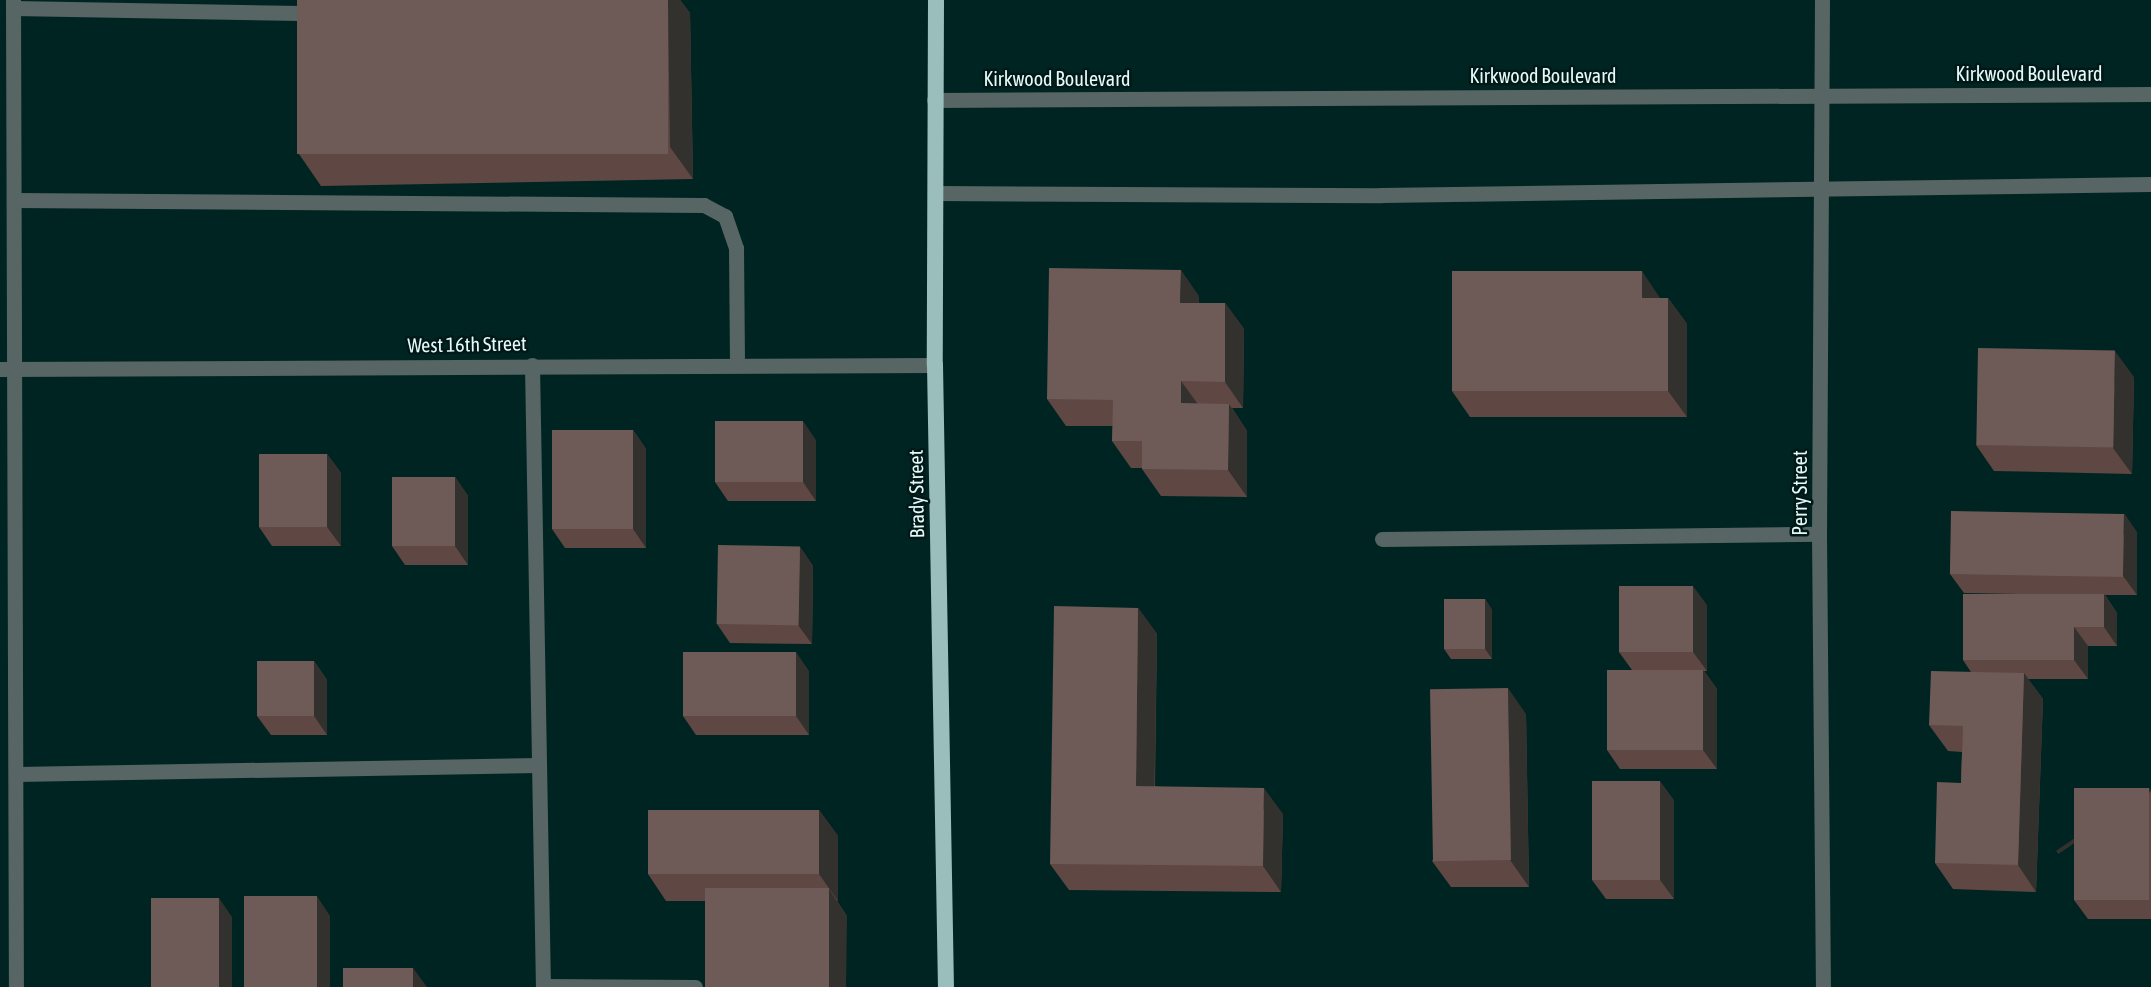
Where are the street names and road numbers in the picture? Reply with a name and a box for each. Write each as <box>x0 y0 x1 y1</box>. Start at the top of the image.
street label: Kirkwood Boulevard <box>1955 61 2103 85</box>
street label: Kirkwood Boulevard <box>1469 63 1617 87</box>
street label: Kirkwood Boulevard <box>983 66 1131 90</box>
street label: West 16th Street <box>407 331 527 357</box>
street label: Brady Street <box>903 449 929 539</box>
street label: Perry Street <box>1787 450 1811 536</box>

